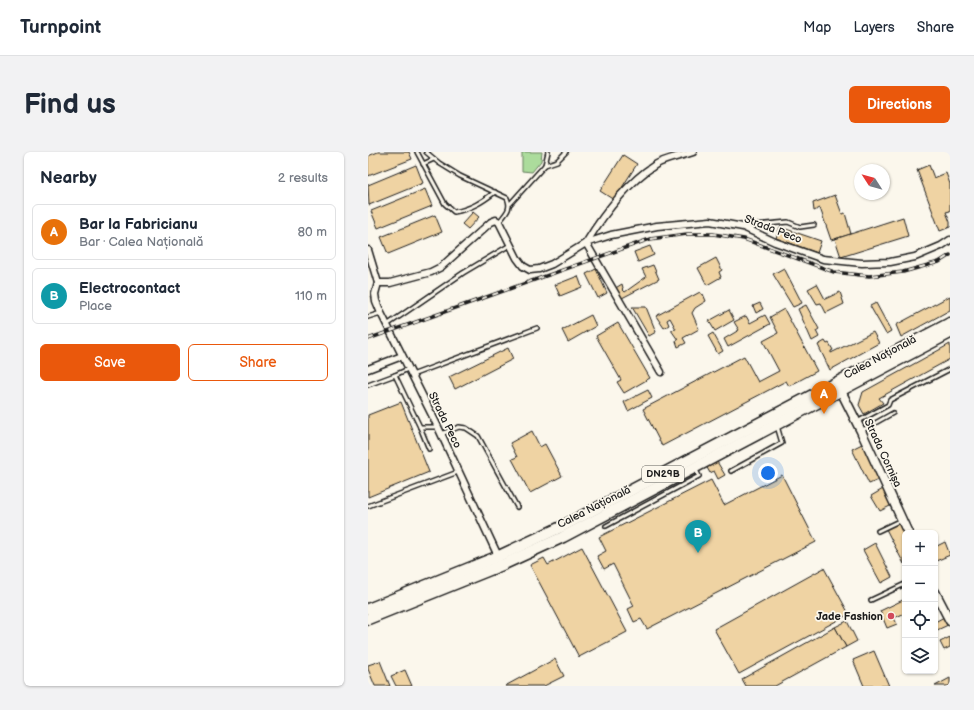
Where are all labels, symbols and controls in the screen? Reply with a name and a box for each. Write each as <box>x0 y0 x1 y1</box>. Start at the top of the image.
text: Turnpoint <box>20 16 101 39</box>
text: Map <box>803 19 831 36</box>
text: Layers <box>853 19 895 36</box>
text: Share <box>917 19 954 36</box>
button: Directions <box>849 86 950 123</box>
text: Find us <box>24 88 116 121</box>
north arrow <box>854 164 890 200</box>
text: Nearby <box>40 168 97 188</box>
text: 2 results <box>278 170 328 186</box>
street label: Strada Peco <box>742 212 804 246</box>
text: Bar la Fabricianu <box>79 215 198 234</box>
text: A <box>50 224 58 240</box>
text: 80 m <box>298 224 327 240</box>
text: Bar · Calea Națională <box>79 234 203 250</box>
text: Electrocontact <box>79 279 180 298</box>
text: B <box>49 288 59 304</box>
text: 110 m <box>295 288 327 304</box>
text: Place <box>79 298 112 314</box>
street label: Calea Națională <box>842 332 918 382</box>
button: Save <box>40 344 180 381</box>
button: Share <box>188 344 328 381</box>
pin: A <box>811 381 837 414</box>
street label: Strada Peco <box>426 390 464 450</box>
street label: Strada Cornișa <box>861 417 905 489</box>
your location <box>758 463 778 483</box>
road number: DN29B <box>642 466 684 482</box>
street label: Calea Națională <box>555 483 633 531</box>
pin: B <box>685 520 711 553</box>
map controls <box>902 530 938 674</box>
button: + <box>902 530 938 566</box>
button: − <box>902 566 938 602</box>
button: locate <box>902 602 938 638</box>
place label: Jade Fashion <box>816 610 883 623</box>
marker: Jade Fashion <box>886 611 896 621</box>
button: layers <box>902 638 938 674</box>

